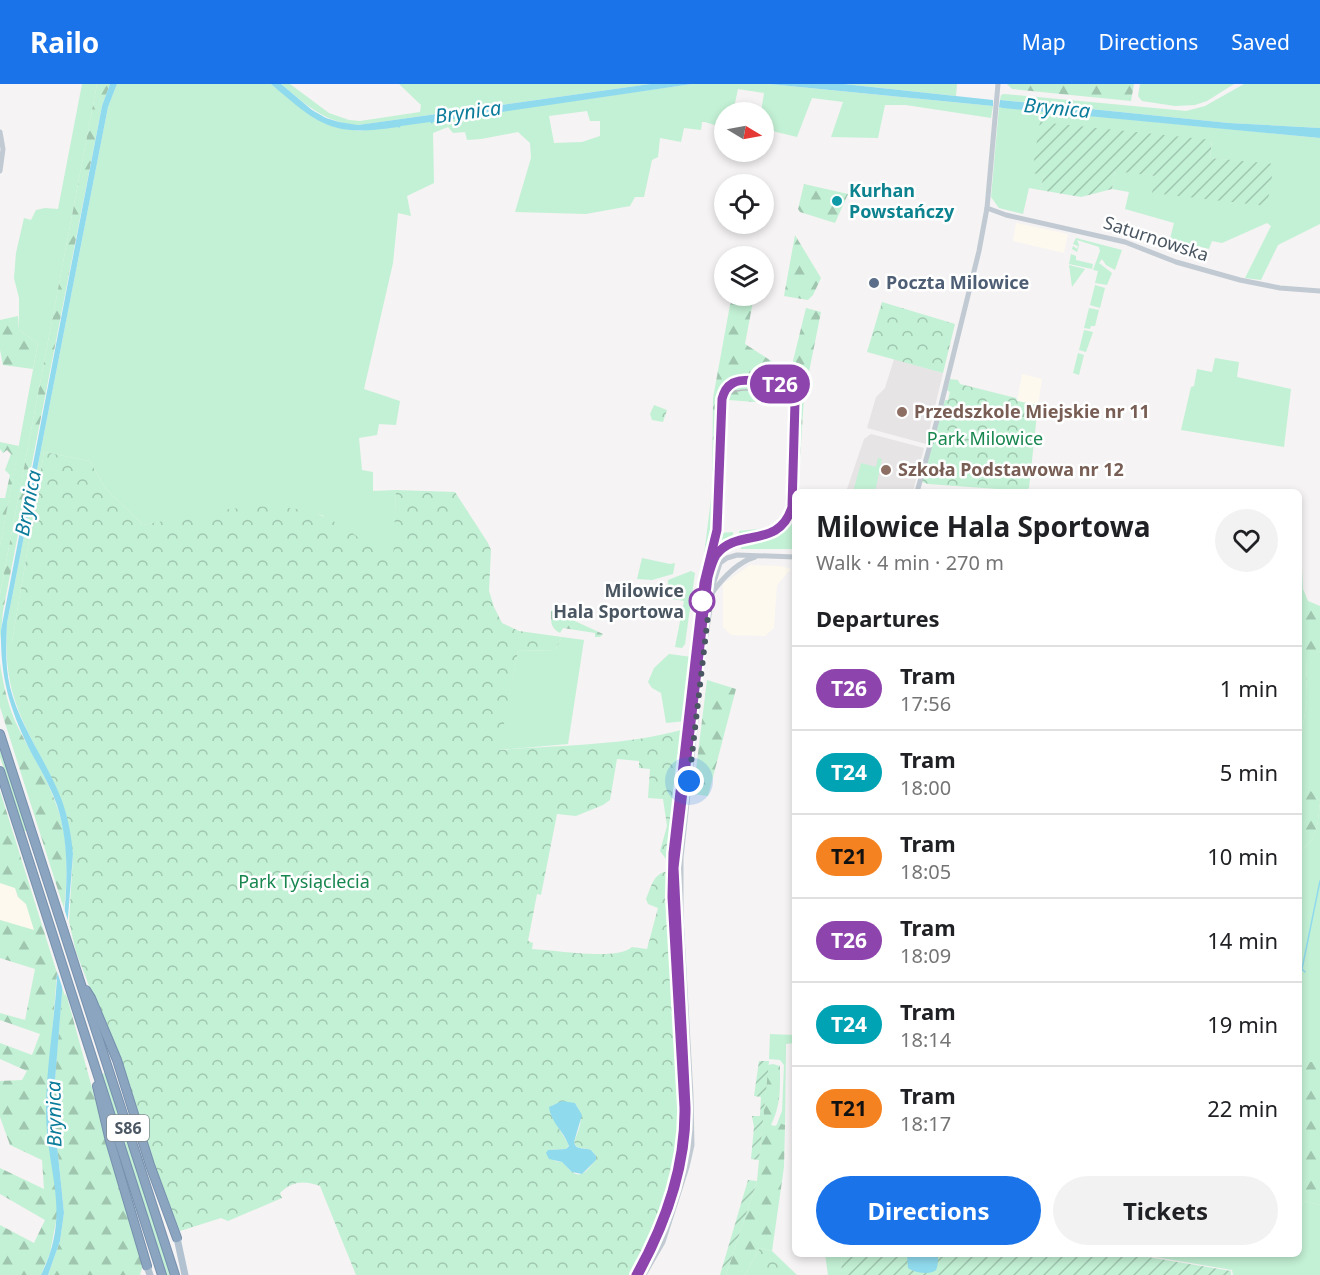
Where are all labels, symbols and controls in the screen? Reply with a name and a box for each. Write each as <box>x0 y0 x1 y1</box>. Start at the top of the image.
text: Railo <box>30 23 99 61</box>
text: Map <box>1022 28 1066 56</box>
text: Directions <box>1099 28 1198 56</box>
text: Saved <box>1231 28 1290 56</box>
water label: Brynica <box>1023 91 1091 124</box>
water label: Brynica <box>433 94 503 129</box>
north arrow <box>714 102 774 162</box>
map controls <box>714 102 774 306</box>
button: locate <box>714 174 774 234</box>
place label: Kurhan Powstańczy <box>849 178 955 223</box>
marker: Kurhan Powstańczy <box>830 194 844 208</box>
street label: Saturnowska <box>1101 210 1212 266</box>
button: layers <box>714 246 774 306</box>
place label: Poczta Milowice <box>886 270 1029 294</box>
marker: Poczta Milowice <box>867 276 881 290</box>
line badge: T26 <box>746 364 814 404</box>
text: T26 <box>762 370 798 398</box>
place label: Przedszkole Miejskie nr 11 <box>914 399 1150 423</box>
marker: Przedszkole Miejskie nr 11 <box>895 405 909 419</box>
park label: Park Milowice <box>927 426 1043 450</box>
place label: Szkoła Podstawowa nr 12 <box>898 457 1124 481</box>
marker: Szkoła Podstawowa nr 12 <box>879 463 893 477</box>
water label: Brynica <box>8 468 47 538</box>
text: Milowice Hala Sportowa <box>816 507 1150 545</box>
button: heart <box>1215 509 1278 572</box>
text: Walk · 4 min · 270 m <box>816 549 1004 576</box>
place label: Milowice Hala Sportowa <box>553 578 684 623</box>
marker: Milowice Hala Sportowa <box>689 588 715 614</box>
text: Departures <box>816 603 940 633</box>
text: Tram <box>900 660 956 690</box>
text: 1 min <box>1220 673 1278 703</box>
text: T26 <box>831 674 867 702</box>
text: 17:56 <box>900 690 951 717</box>
text: Tram <box>900 744 956 774</box>
text: 5 min <box>1220 757 1278 787</box>
text: T24 <box>831 758 867 786</box>
your location <box>674 766 704 796</box>
text: 18:00 <box>900 774 951 801</box>
text: Tram <box>900 828 956 858</box>
text: 10 min <box>1207 841 1278 871</box>
text: T21 <box>831 842 867 870</box>
text: 18:05 <box>900 858 951 885</box>
park label: Park Tysiąclecia <box>238 869 370 893</box>
text: Tram <box>900 912 956 942</box>
text: 14 min <box>1207 925 1278 955</box>
text: T26 <box>831 926 867 954</box>
text: 18:09 <box>900 942 951 969</box>
text: Tram <box>900 996 956 1026</box>
text: 19 min <box>1207 1009 1278 1039</box>
text: T24 <box>831 1010 867 1038</box>
text: 18:14 <box>900 1026 951 1053</box>
text: Tram <box>900 1080 956 1110</box>
water label: Brynica <box>39 1081 68 1147</box>
text: 22 min <box>1207 1093 1278 1123</box>
text: T21 <box>831 1094 867 1122</box>
text: 18:17 <box>900 1110 951 1137</box>
road number: S86 <box>107 1115 149 1141</box>
button: Directions <box>816 1176 1041 1245</box>
button: Tickets <box>1053 1176 1278 1245</box>

